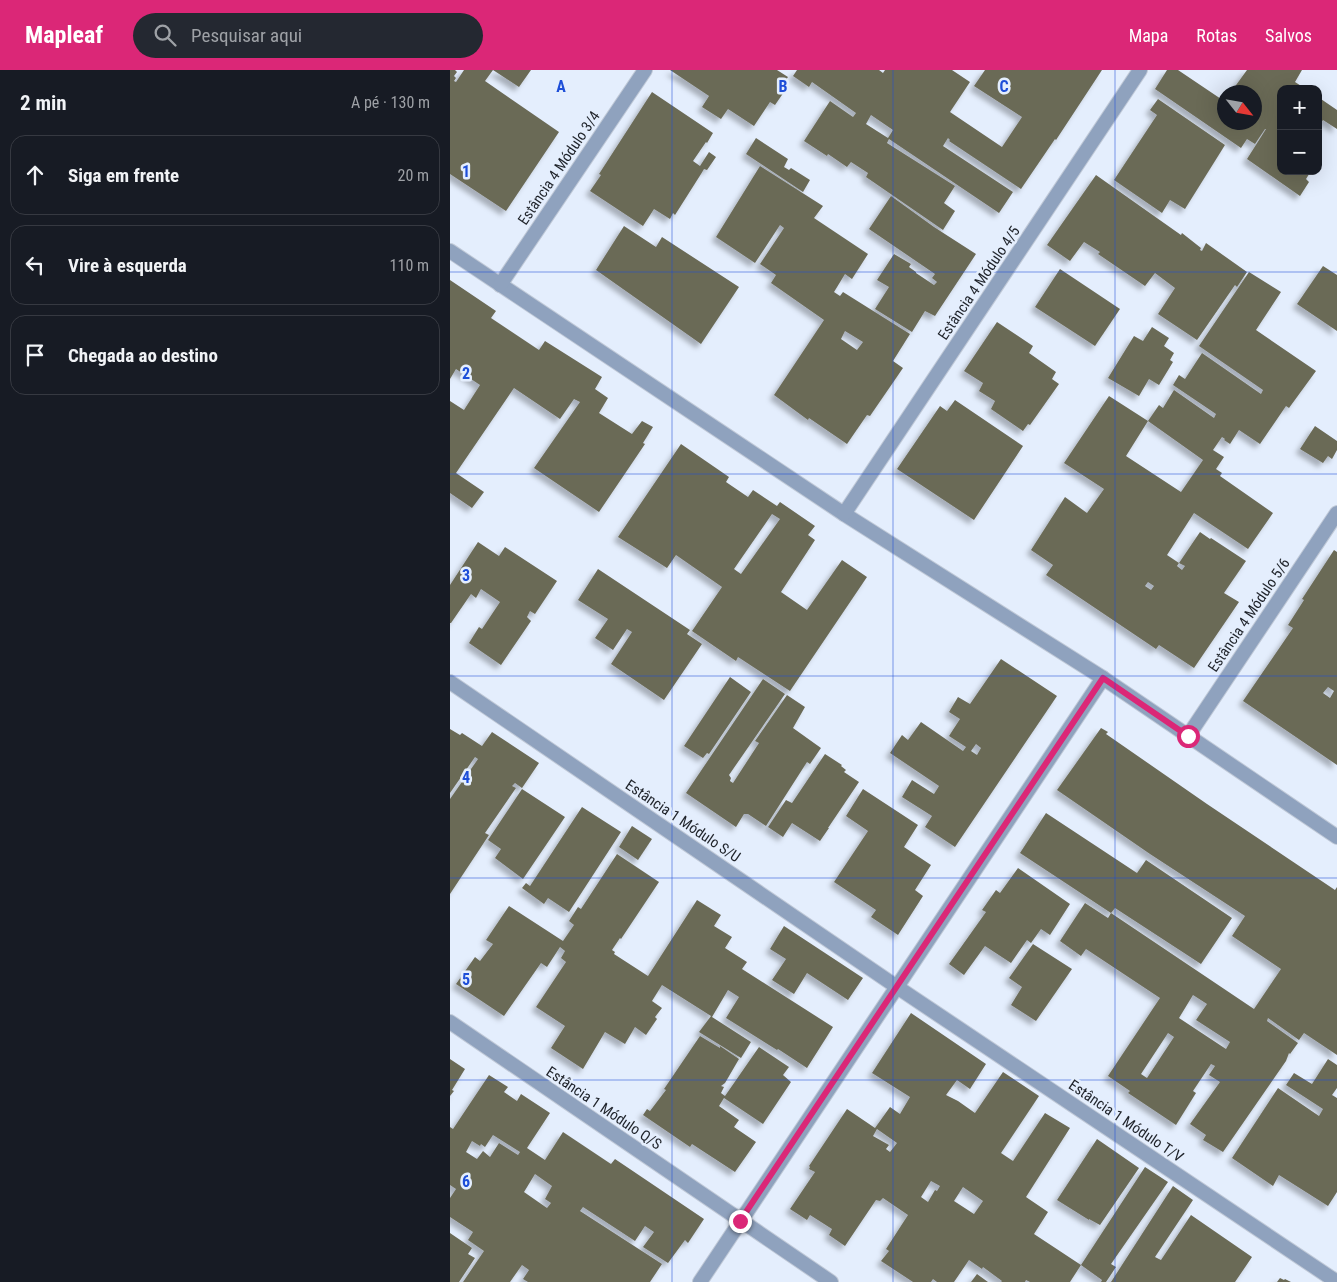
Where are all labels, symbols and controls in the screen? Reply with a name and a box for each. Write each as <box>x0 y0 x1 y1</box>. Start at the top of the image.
search box <box>133 13 483 58</box>
text: Mapleaf <box>25 21 103 49</box>
icon: search <box>151 21 179 49</box>
text: Pesquisar aqui <box>191 24 302 47</box>
text: Mapa <box>1129 25 1168 46</box>
text: Rotas <box>1196 25 1237 46</box>
text: Salvos <box>1265 25 1312 46</box>
text: A <box>556 77 566 96</box>
text: B <box>779 77 788 96</box>
text: C <box>999 77 1009 96</box>
north arrow <box>1217 85 1262 130</box>
map controls <box>1277 85 1322 175</box>
button: + <box>1277 85 1322 130</box>
text: 2 min <box>20 91 67 115</box>
text: A pé · 130 m <box>351 93 430 112</box>
street label: Estância 4 Módulo 3/4 <box>514 108 604 228</box>
button: − <box>1277 130 1322 175</box>
icon: ahead <box>21 161 49 189</box>
text: 1 <box>462 162 470 181</box>
text: Siga em frente <box>68 164 179 187</box>
text: 20 m <box>397 166 429 185</box>
street label: Estância 4 Módulo 4/5 <box>934 223 1024 343</box>
icon: left <box>21 251 49 279</box>
text: Vire à esquerda <box>68 254 187 277</box>
text: 110 m <box>390 256 429 275</box>
icon: arrive <box>21 341 49 369</box>
text: Chegada ao destino <box>68 344 218 367</box>
text: 2 <box>462 364 470 383</box>
street label: Estância 4 Módulo 5/6 <box>1204 555 1294 675</box>
text: 3 <box>462 566 470 585</box>
route start <box>1177 725 1200 748</box>
text: 4 <box>462 768 470 787</box>
street label: Estância 1 Módulo S/U <box>622 776 744 866</box>
text: 5 <box>462 970 470 989</box>
street label: Estância 1 Módulo Q/S <box>543 1063 665 1153</box>
street label: Estância 1 Módulo T/V <box>1065 1076 1187 1166</box>
text: 6 <box>462 1172 470 1191</box>
route end <box>729 1210 752 1233</box>

